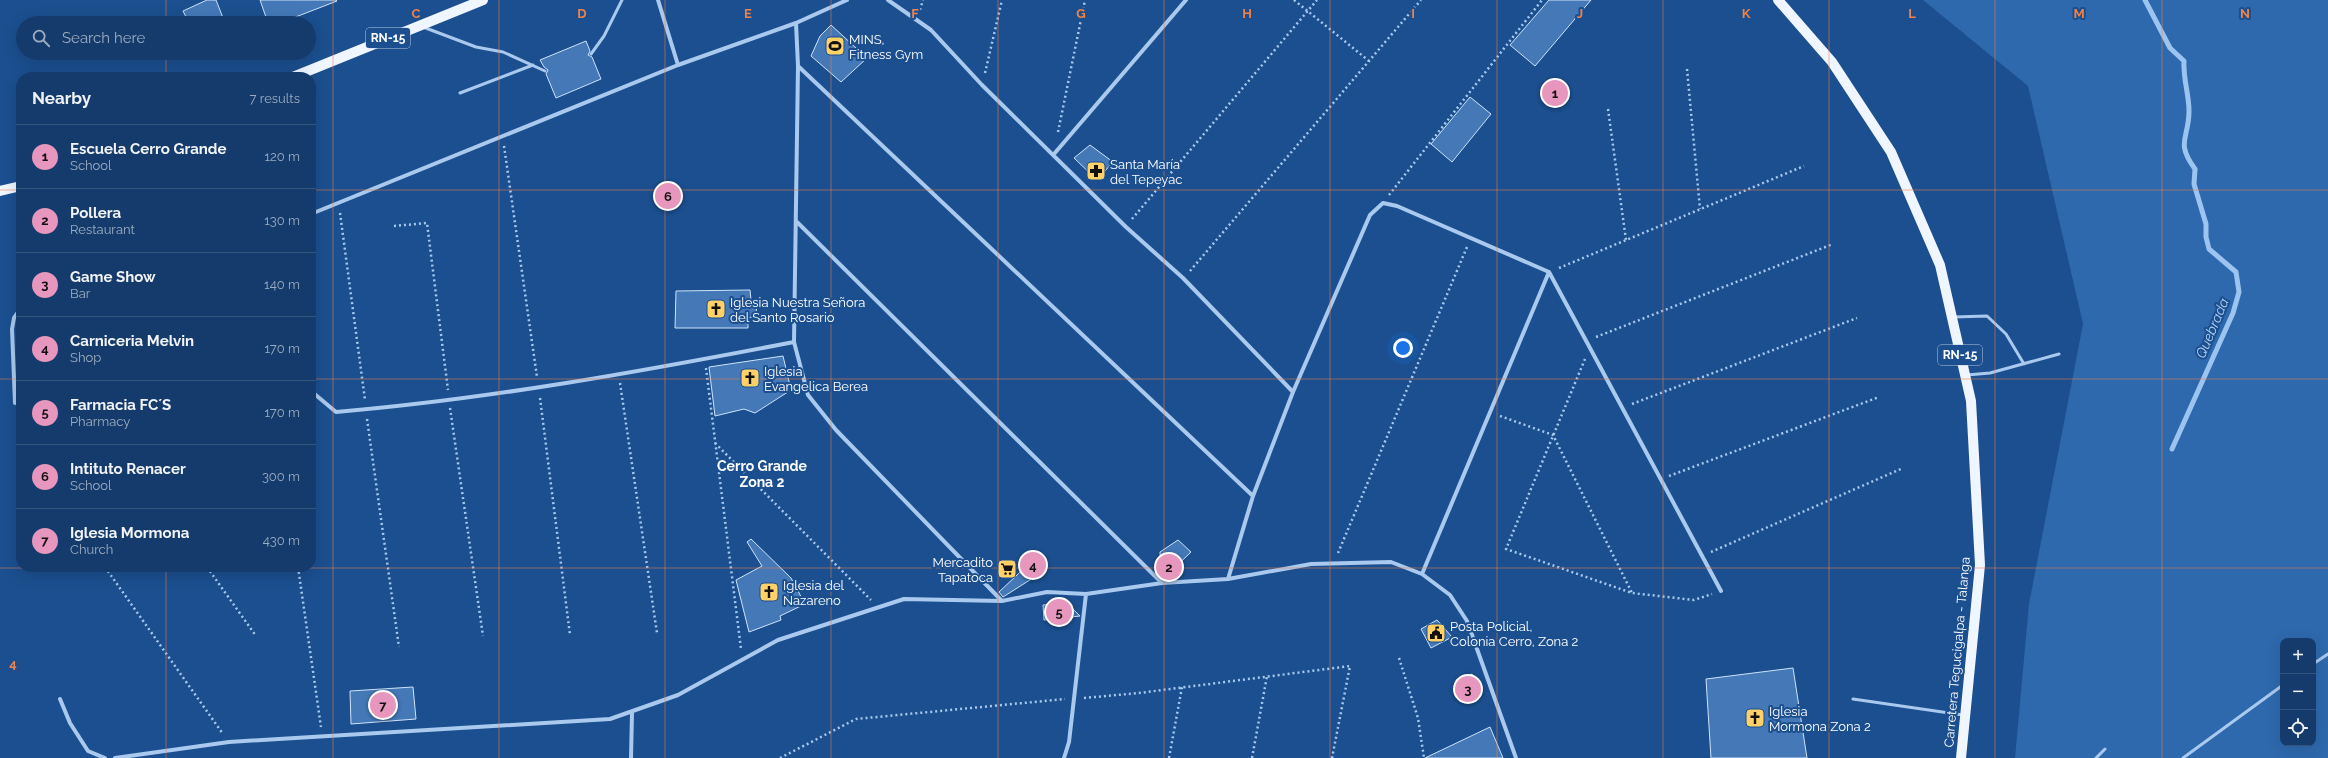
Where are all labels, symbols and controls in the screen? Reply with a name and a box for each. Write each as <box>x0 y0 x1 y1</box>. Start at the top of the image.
text: C <box>412 6 421 21</box>
text: D <box>577 6 587 21</box>
text: E <box>744 6 752 21</box>
text: F <box>911 6 919 21</box>
text: G <box>1076 6 1086 21</box>
text: H <box>1242 6 1252 21</box>
text: I <box>1411 6 1415 21</box>
text: J <box>1577 6 1583 21</box>
text: K <box>1742 6 1751 21</box>
text: L <box>1908 6 1916 21</box>
text: M <box>2073 6 2085 21</box>
text: N <box>2240 6 2250 21</box>
search box <box>16 16 316 60</box>
icon: search <box>30 27 52 49</box>
road number: RN-15 <box>366 28 410 48</box>
text: Search here <box>62 29 145 47</box>
place label: MINS, Fitness Gym <box>849 32 923 62</box>
sports icon: MINS, Fitness Gym <box>824 35 846 57</box>
pin: 1 <box>1542 78 1568 108</box>
text: Nearby <box>32 88 91 108</box>
text: 7 results <box>250 91 300 106</box>
text: Escuela Cerro Grande <box>70 140 226 158</box>
text: 1 <box>42 149 48 164</box>
text: 120 m <box>264 149 300 164</box>
place label: Santa María del Tepeyac <box>1110 157 1182 187</box>
text: School <box>70 158 112 173</box>
pharmacy icon: Santa María del Tepeyac <box>1085 160 1107 182</box>
pin: 6 <box>655 181 681 211</box>
text: Pollera <box>70 204 121 222</box>
text: 2 <box>41 213 49 228</box>
text: 130 m <box>264 213 300 228</box>
text: Restaurant <box>70 222 135 237</box>
text: Game Show <box>70 268 156 286</box>
text: 3 <box>41 277 49 292</box>
text: 140 m <box>264 277 300 292</box>
text: Bar <box>70 286 90 301</box>
place label: Iglesia Nuestra Señora del Santo Rosario <box>730 295 865 325</box>
water label: Quebrada <box>2192 296 2232 360</box>
church icon: Iglesia Nuestra Señora del Santo Rosario <box>705 298 727 320</box>
text: Carniceria Melvin <box>70 332 194 350</box>
your location <box>1393 338 1413 358</box>
text: 4 <box>41 341 49 356</box>
text: 170 m <box>264 341 300 356</box>
road number: RN-15 <box>1938 345 1982 365</box>
text: Shop <box>70 350 101 365</box>
place label: Iglesia Evangelica Berea <box>764 364 868 394</box>
church icon: Iglesia Evangelica Berea <box>739 367 761 389</box>
text: Farmacia FC´S <box>70 396 171 414</box>
text: 5 <box>41 405 49 420</box>
text: 170 m <box>264 405 300 420</box>
text: Pharmacy <box>70 414 130 429</box>
district label: Cerro Grande Zona 2 <box>717 458 808 490</box>
text: Intituto Renacer <box>70 460 186 478</box>
text: 6 <box>41 469 49 484</box>
text: 300 m <box>262 469 300 484</box>
text: School <box>70 478 112 493</box>
text: Iglesia Mormona <box>70 524 189 542</box>
text: 7 <box>41 533 49 548</box>
text: 430 m <box>263 533 300 548</box>
text: Church <box>70 542 113 557</box>
pin: 4 <box>1020 550 1046 580</box>
pin: 2 <box>1156 552 1182 582</box>
place label: Mercadito Tapatoca <box>933 555 993 585</box>
street label: Carretera Tegucigalpa - Talanga <box>1941 556 1973 748</box>
supermarket icon: Mercadito Tapatoca <box>996 558 1018 580</box>
place label: Iglesia del Nazareno <box>783 578 845 608</box>
church icon: Iglesia del Nazareno <box>758 581 780 603</box>
pin: 5 <box>1046 597 1072 627</box>
place label: Posta Policial, Colonia Cerro, Zona 2 <box>1450 619 1579 649</box>
public building icon: Posta Policial, Colonia Cerro, Zona 2 <box>1425 622 1447 644</box>
map controls <box>2280 638 2316 746</box>
button: + <box>2280 638 2316 674</box>
text: 4 <box>9 656 17 671</box>
pin: 3 <box>1455 674 1481 704</box>
button: − <box>2280 674 2316 710</box>
pin: 7 <box>370 690 396 720</box>
place label: Iglesia Mormona Zona 2 <box>1769 704 1871 734</box>
church icon: Iglesia Mormona Zona 2 <box>1744 707 1766 729</box>
button: locate <box>2280 710 2316 746</box>

